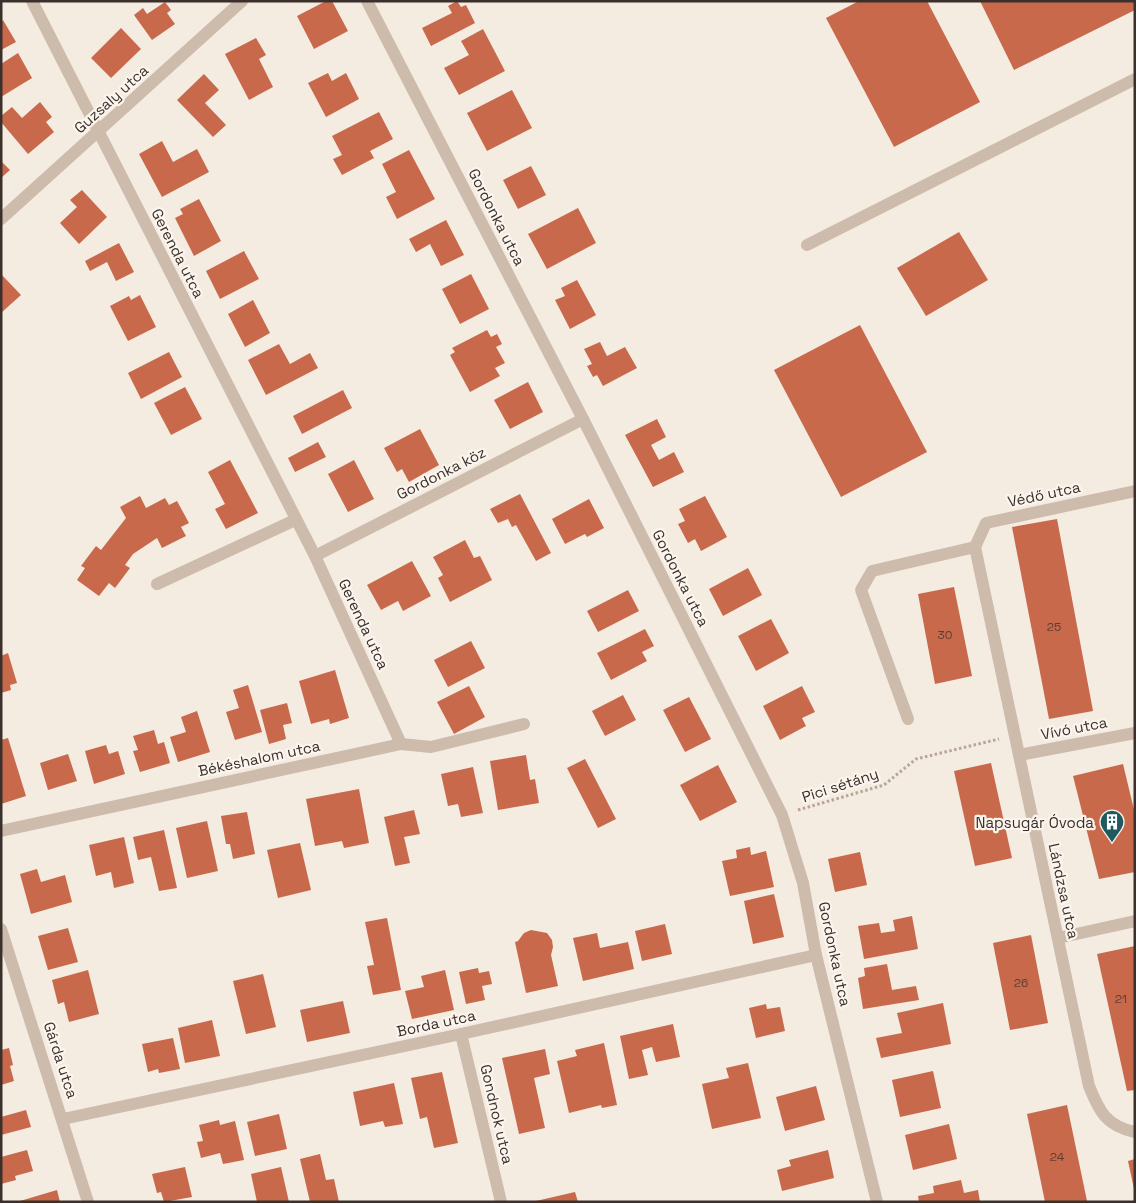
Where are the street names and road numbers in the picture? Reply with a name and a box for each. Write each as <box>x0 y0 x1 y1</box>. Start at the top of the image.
street label: Guzsaly utca <box>70 60 152 137</box>
street label: Gordonka utca <box>464 165 530 269</box>
street label: Gerenda utca <box>147 205 209 301</box>
street label: Gordonka köz <box>393 442 489 504</box>
street label: Védő utca <box>1006 477 1082 511</box>
street label: Gordonka utca <box>648 526 714 630</box>
street label: Gerenda utca <box>335 576 393 673</box>
street label: Vívó utca <box>1039 712 1109 744</box>
street label: Békéshalom utca <box>196 736 322 780</box>
street label: Pici sétány <box>799 764 881 806</box>
street label: Lándzsa utca <box>1045 841 1083 941</box>
street label: Gordonka utca <box>815 900 855 1008</box>
street label: Borda utca <box>395 1005 478 1041</box>
street label: Gárda utca <box>40 1019 82 1101</box>
street label: Gondnok utca <box>476 1062 518 1166</box>

